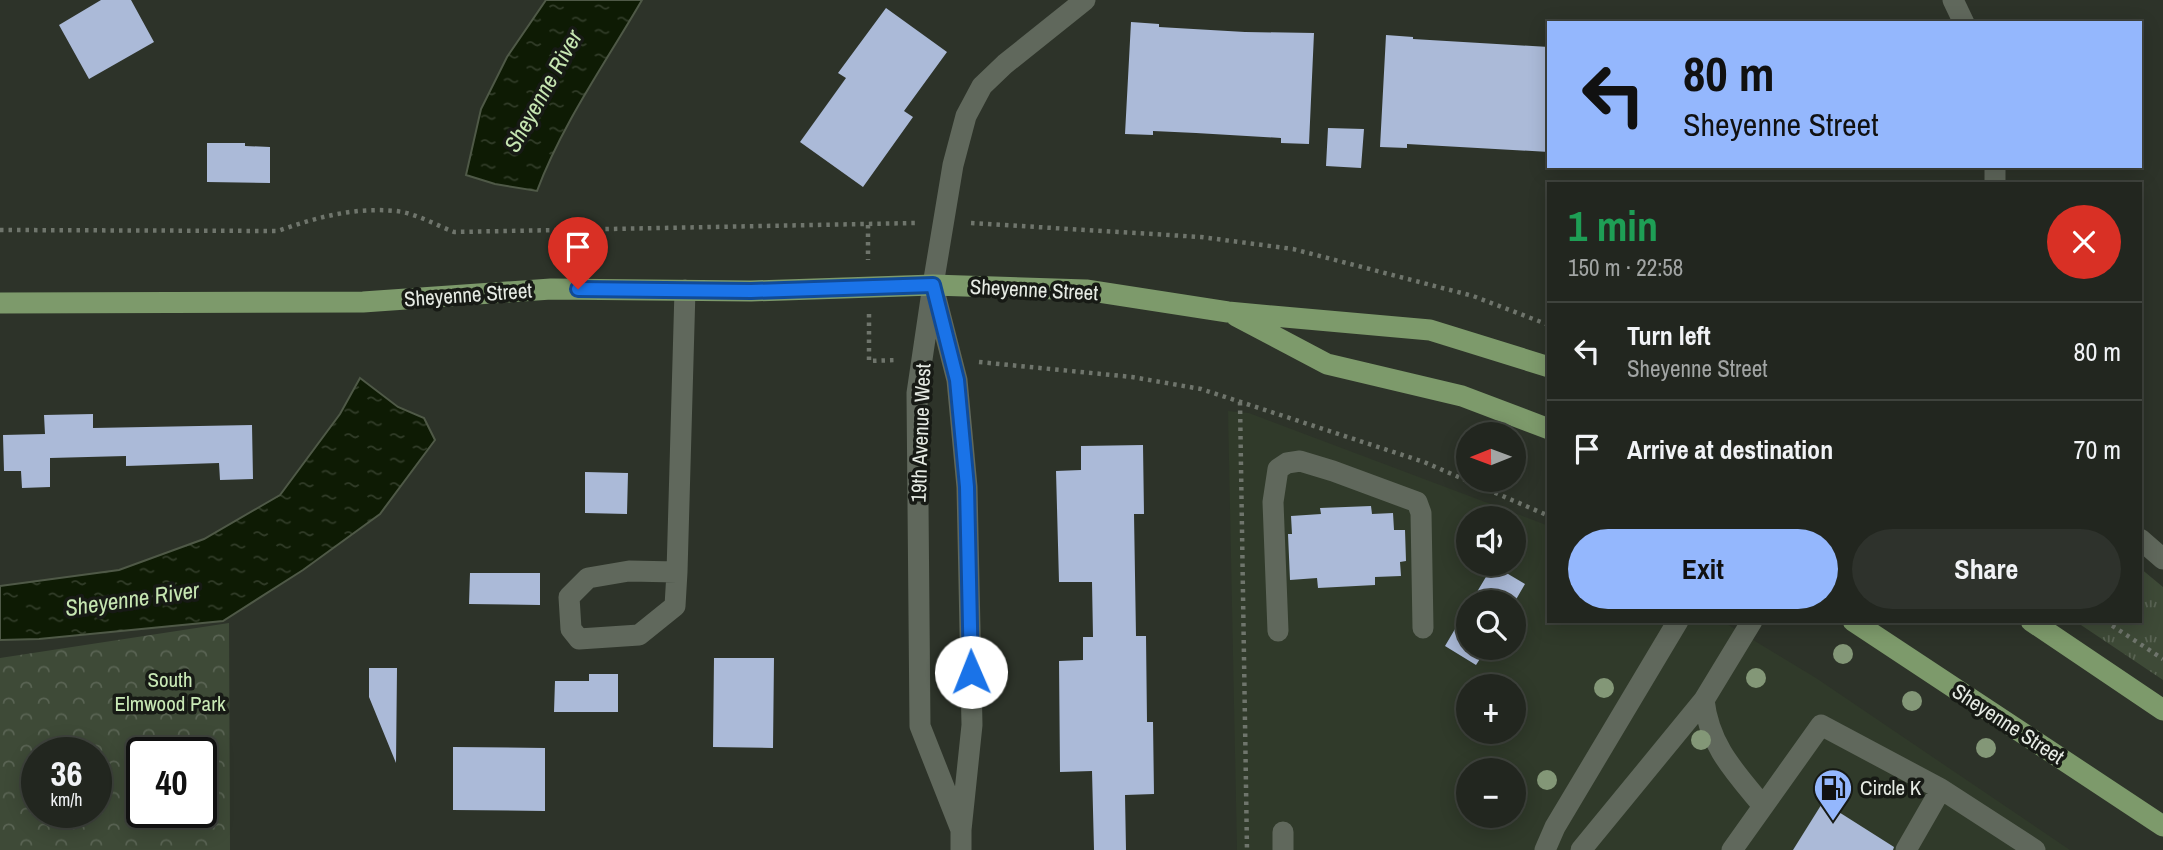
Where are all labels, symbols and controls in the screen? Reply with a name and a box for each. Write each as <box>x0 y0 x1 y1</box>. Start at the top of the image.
water label: Sheyenne River <box>496 23 589 157</box>
text: 80 m <box>1683 40 1775 106</box>
icon: left <box>1568 49 1659 140</box>
text: Sheyenne Street <box>1683 103 1879 146</box>
text: 1 min <box>1568 198 1658 254</box>
button: close <box>2047 205 2121 279</box>
pin <box>548 217 608 289</box>
icon: arrive <box>559 228 597 266</box>
text: 150 m · 22:58 <box>1568 252 1683 283</box>
street label: Sheyenne Street <box>969 272 1099 307</box>
street label: Sheyenne Street <box>403 276 533 313</box>
text: Turn left <box>1627 318 1711 353</box>
icon: left <box>1568 332 1606 370</box>
text: 80 m <box>2074 334 2121 369</box>
text: Sheyenne Street <box>1627 353 1768 384</box>
street label: 19th Avenue West <box>904 363 937 503</box>
north arrow <box>1456 422 1526 492</box>
map controls <box>1456 422 1526 828</box>
icon: arrive <box>1568 430 1606 468</box>
text: Arrive at destination <box>1627 432 1833 467</box>
text: 70 m <box>2074 432 2121 467</box>
button: sound <box>1456 506 1526 576</box>
button: Exit <box>1568 529 1838 609</box>
button: Share <box>1852 529 2121 609</box>
water label: Sheyenne River <box>63 574 202 623</box>
button: search <box>1456 590 1526 660</box>
position arrow <box>934 635 1008 709</box>
park label: South Elmwood Park <box>114 665 226 718</box>
button: + <box>1456 674 1526 744</box>
street label: Sheyenne Street <box>1947 676 2070 771</box>
speed limit sign: 40 <box>126 737 217 828</box>
text: 36 <box>51 750 82 797</box>
button: − <box>1456 758 1526 828</box>
fuel station icon: Circle K <box>1812 767 1854 822</box>
place label: Circle K <box>1860 773 1922 802</box>
text: km/h <box>51 787 83 812</box>

